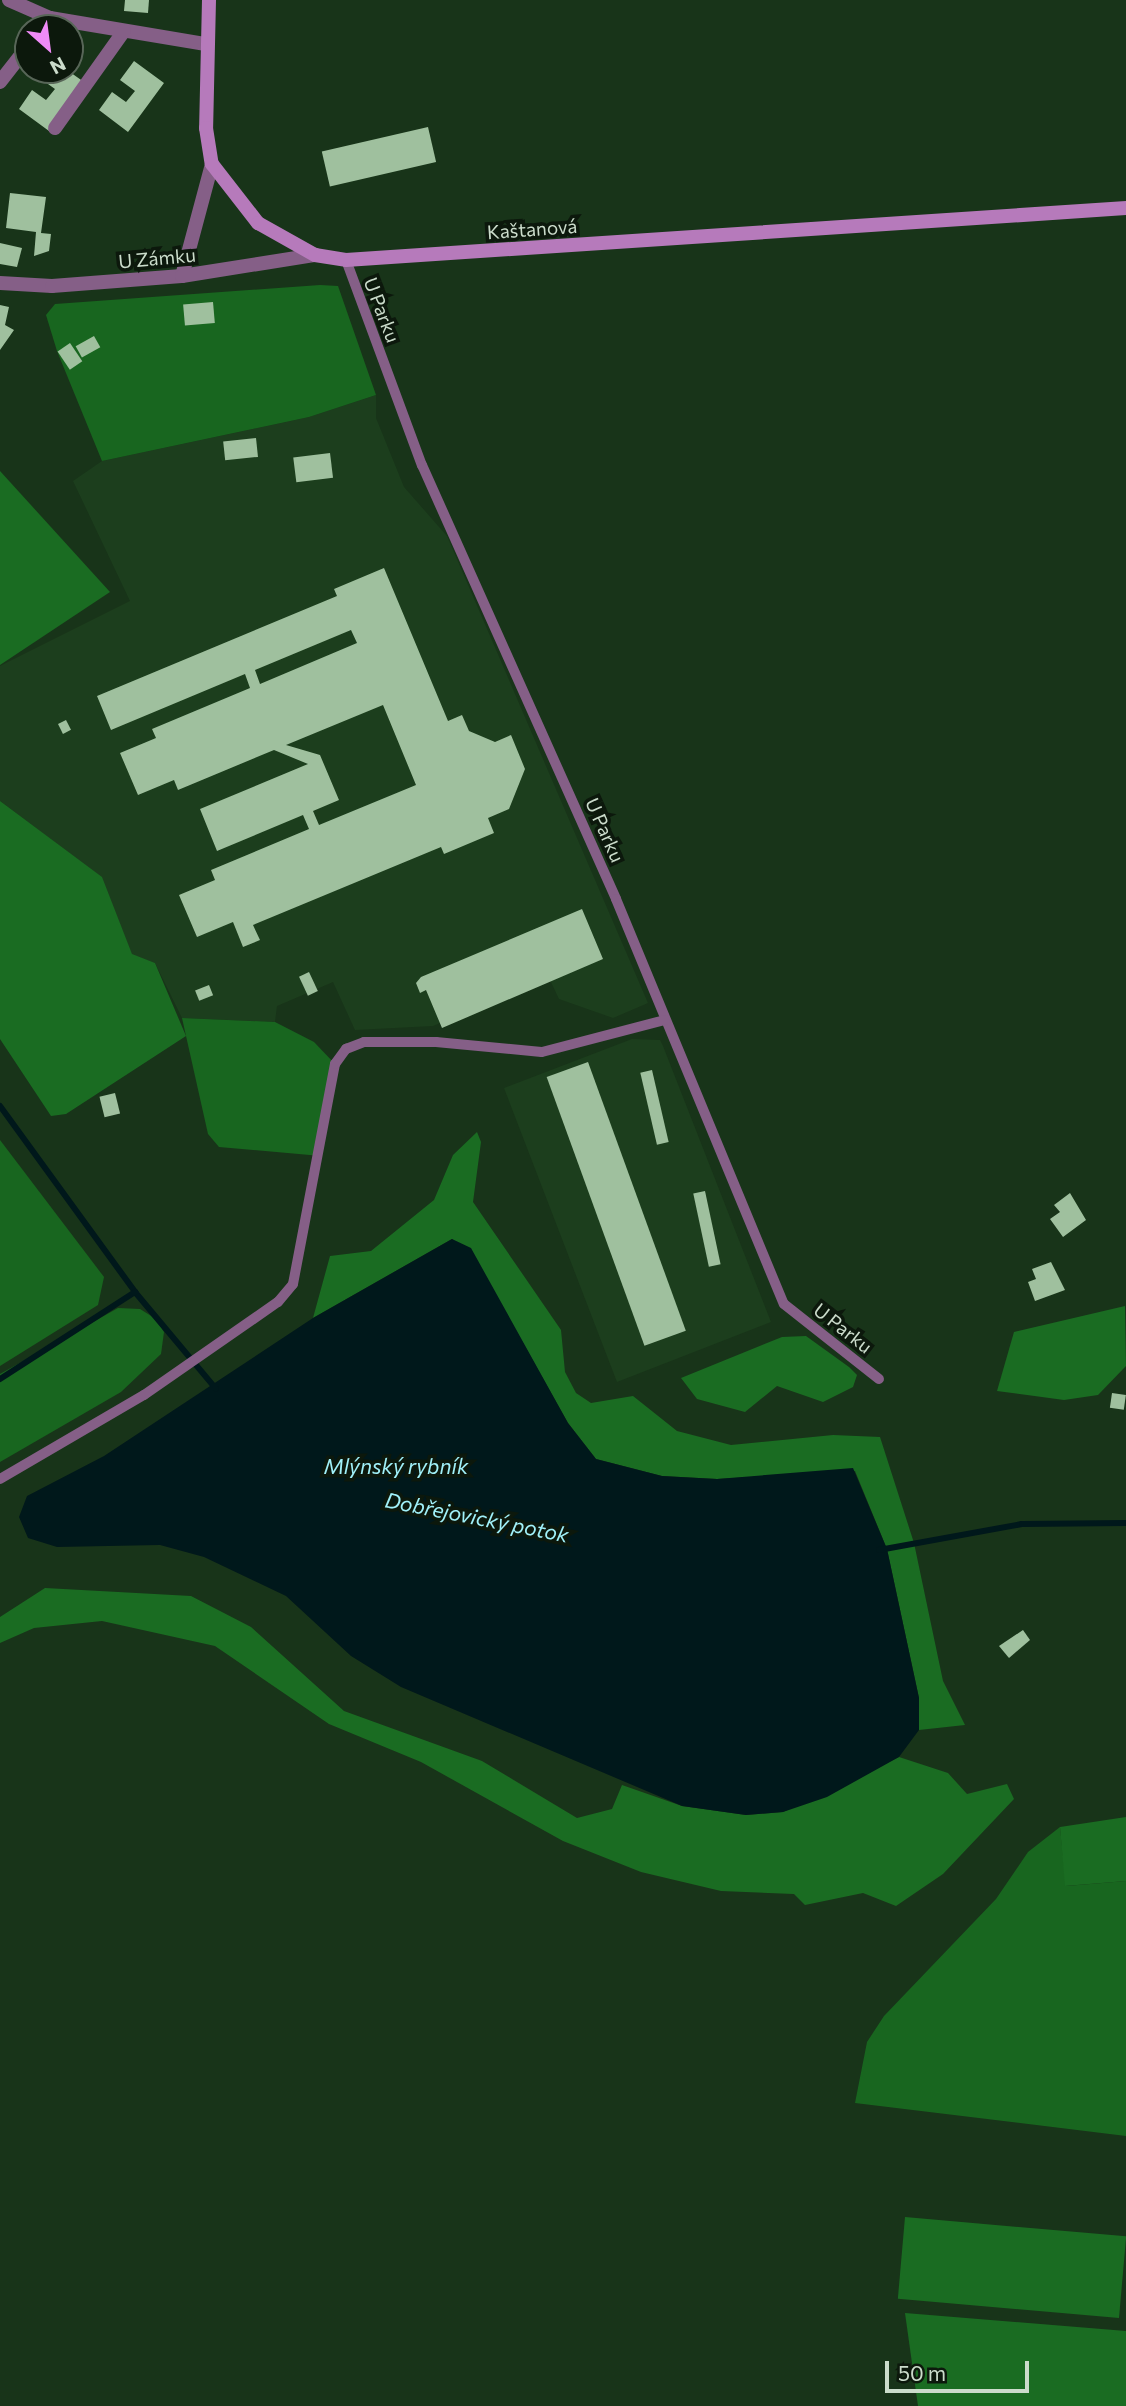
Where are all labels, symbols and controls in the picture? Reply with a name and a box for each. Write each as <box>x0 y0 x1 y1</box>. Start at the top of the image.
north arrow <box>14 14 84 84</box>
text: N <box>46 53 70 80</box>
street label: Kaštanová <box>486 214 578 244</box>
street label: U Zámku <box>117 243 197 273</box>
street label: U Parku <box>359 274 405 346</box>
street label: U Parku <box>581 794 629 866</box>
street label: U Parku <box>809 1298 877 1358</box>
water label: Mlýnský rybník <box>324 1453 468 1479</box>
water label: Dobřejovický potok <box>383 1487 571 1547</box>
scale bar <box>888 2346 1032 2390</box>
text: 50 m <box>898 2360 946 2385</box>

